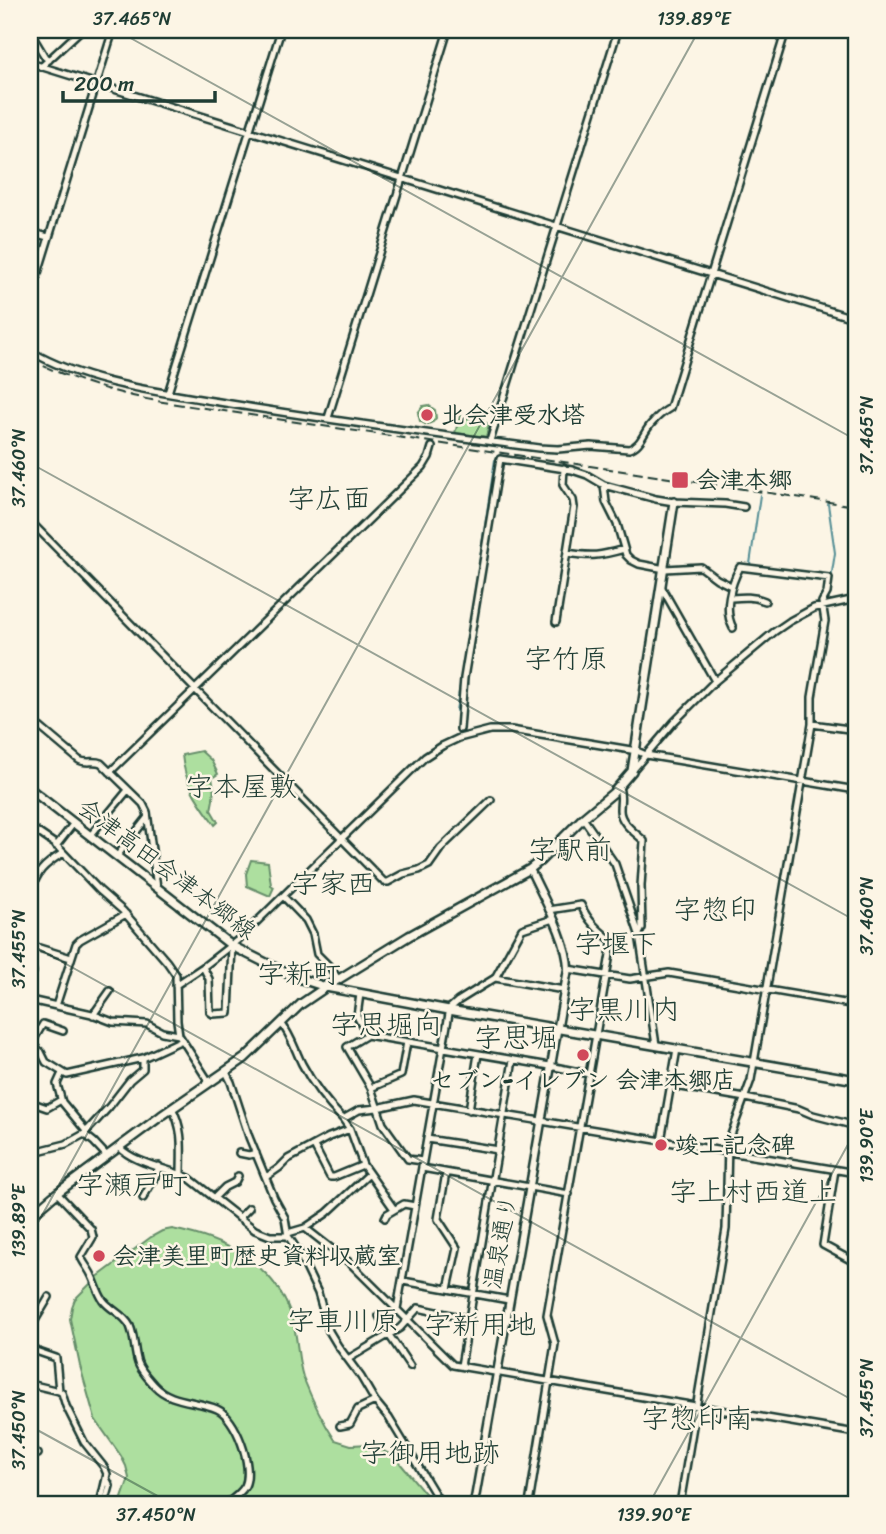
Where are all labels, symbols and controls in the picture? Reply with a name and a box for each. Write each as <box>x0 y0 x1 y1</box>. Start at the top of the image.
text: 37.465°N <box>93 3 172 35</box>
text: 139.89°E <box>657 3 732 35</box>
scale bar <box>63 60 215 104</box>
text: 200 m <box>74 65 134 103</box>
place label: 北会津受水塔 <box>441 394 585 436</box>
text: 37.465°N <box>851 395 883 474</box>
marker: 北会津受水塔 <box>419 407 435 423</box>
text: 37.460°N <box>3 428 35 507</box>
place label: 会津本郷 <box>696 459 792 501</box>
marker: 会津本郷 <box>670 470 690 490</box>
district label: 字広面 <box>287 474 371 523</box>
district label: 字竹原 <box>524 634 608 683</box>
district label: 字本屋敷 <box>185 762 297 811</box>
street label: 会津高田会津本郷線 <box>68 787 266 951</box>
district label: 字駅前 <box>528 825 612 874</box>
district label: 字家西 <box>291 859 375 908</box>
text: 37.460°N <box>851 876 883 955</box>
district label: 字惣印 <box>673 885 757 934</box>
text: 37.455°N <box>3 909 35 989</box>
district label: 字堰下 <box>574 919 658 968</box>
district label: 字新町 <box>257 949 341 998</box>
district label: 字黒川内 <box>568 985 680 1034</box>
district label: 字思堀向 <box>330 1000 442 1049</box>
district label: 字思堀 <box>474 1013 558 1062</box>
marker: セブン-イレブン 会津本郷店 <box>575 1047 591 1063</box>
place label: セブン-イレブン 会津本郷店 <box>430 1059 736 1101</box>
text: 139.90°E <box>851 1108 883 1183</box>
place label: 竣工記念碑 <box>675 1124 795 1166</box>
marker: 竣工記念碑 <box>653 1137 669 1153</box>
district label: 字瀬戸町 <box>76 1160 188 1209</box>
district label: 字上村西道上 <box>669 1167 837 1216</box>
text: 139.89°E <box>3 1183 35 1258</box>
street label: 温泉通り <box>471 1191 529 1293</box>
place label: 会津美里町歴史資料収蔵室 <box>113 1235 401 1277</box>
marker: 会津美里町歴史資料収蔵室 <box>91 1248 107 1264</box>
district label: 字車川原 <box>287 1296 399 1345</box>
district label: 字新用地 <box>424 1300 536 1349</box>
text: 37.455°N <box>851 1358 883 1438</box>
text: 37.450°N <box>3 1390 35 1470</box>
district label: 字惣印南 <box>641 1394 753 1443</box>
district label: 字御用地跡 <box>360 1428 500 1477</box>
text: 37.450°N <box>116 1499 196 1531</box>
text: 139.90°E <box>617 1499 692 1531</box>

